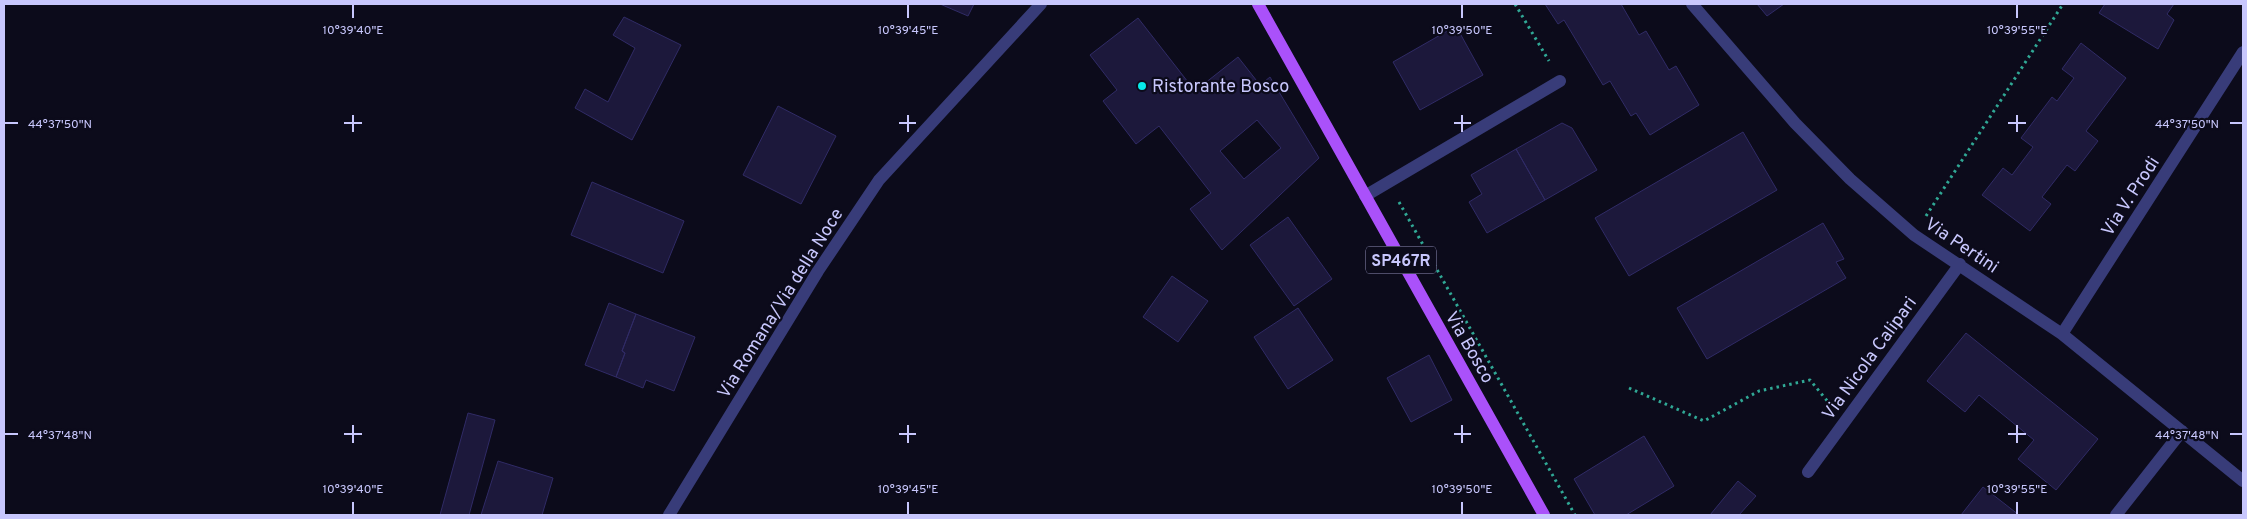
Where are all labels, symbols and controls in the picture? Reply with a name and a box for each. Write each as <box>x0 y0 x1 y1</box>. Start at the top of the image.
text: 10°39'40"E <box>323 23 384 39</box>
text: 10°39'45"E <box>878 23 938 39</box>
text: 10°39'50"E <box>1432 23 1492 39</box>
text: 10°39'55"E <box>1987 23 2047 39</box>
place label: Ristorante Bosco <box>1152 76 1289 99</box>
marker: Ristorante Bosco <box>1136 80 1148 92</box>
text: 44°37'50"N <box>28 117 92 133</box>
text: 44°37'50"N <box>2155 117 2219 133</box>
street label: Via V. Prodi <box>2097 153 2166 241</box>
street label: Via Romana/Via della Noce <box>713 204 849 403</box>
street label: Via Pertini <box>1920 213 2003 279</box>
road number: SP467R <box>1366 246 1436 274</box>
street label: Via Nicola Calipari <box>1818 293 1923 425</box>
street label: Via Bosco <box>1439 308 1498 388</box>
text: 44°37'48"N <box>28 428 92 444</box>
text: 44°37'48"N <box>2155 428 2219 444</box>
text: 10°39'40"E <box>323 482 384 498</box>
text: 10°39'45"E <box>878 482 938 498</box>
text: 10°39'50"E <box>1432 482 1492 498</box>
text: 10°39'55"E <box>1987 482 2047 498</box>

